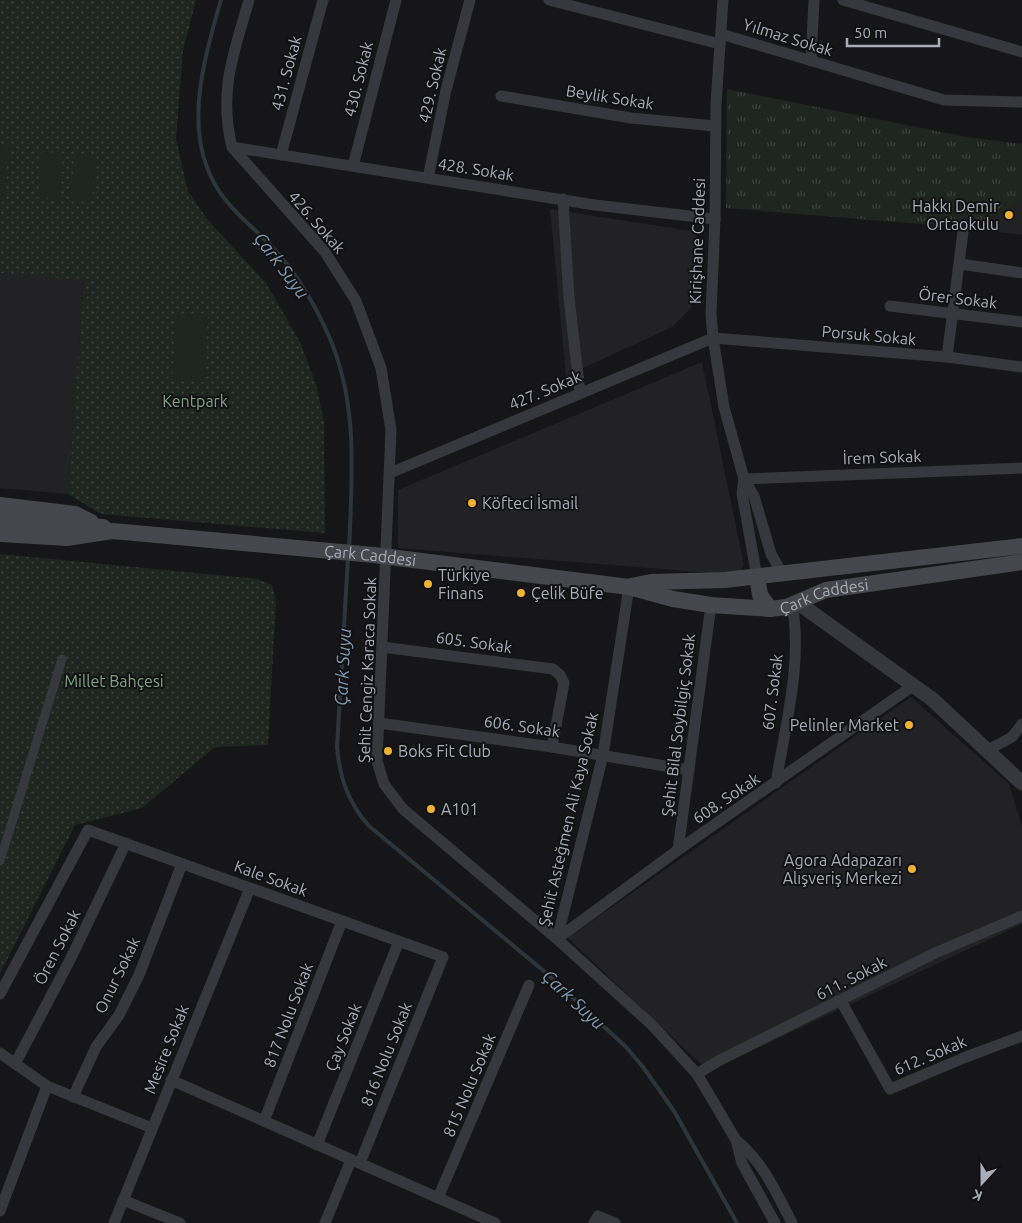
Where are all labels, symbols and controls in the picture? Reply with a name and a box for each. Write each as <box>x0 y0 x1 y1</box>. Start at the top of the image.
street label: Yılmaz Sokak <box>741 15 835 59</box>
scale bar <box>847 15 940 47</box>
text: 50 m <box>854 24 887 41</box>
street label: 431. Sokak <box>267 34 305 112</box>
street label: 430. Sokak <box>340 40 376 118</box>
street label: 429. Sokak <box>415 46 449 124</box>
street label: Beylik Sokak <box>565 81 655 113</box>
street label: 428. Sokak <box>437 154 515 184</box>
street label: Kirişhane Caddesi <box>686 178 708 304</box>
street label: 426. Sokak <box>285 187 349 257</box>
place label: Hakkı Demir Ortaokulu <box>912 197 999 233</box>
marker: Hakkı Demir Ortaokulu <box>1003 209 1015 221</box>
water label: Çark Suyu <box>251 228 314 302</box>
street label: Örer Sokak <box>918 284 998 312</box>
street label: Porsuk Sokak <box>821 322 917 348</box>
street label: 427. Sokak <box>506 367 584 413</box>
park label: Kentpark <box>162 392 228 410</box>
street label: İrem Sokak <box>842 447 922 467</box>
place label: Köfteci İsmail <box>482 494 578 512</box>
marker: Köfteci İsmail <box>466 497 478 509</box>
street label: Çark Caddesi <box>323 541 417 569</box>
place label: Türkiye Finans <box>438 566 490 602</box>
street label: Çark Caddesi <box>779 575 869 617</box>
street label: Şehit Cengiz Karaca Sokak <box>355 577 379 763</box>
marker: Türkiye Finans <box>422 578 434 590</box>
place label: Çelik Büfe <box>531 584 604 602</box>
marker: Çelik Büfe <box>515 587 527 599</box>
water label: Çark Suyu <box>330 627 354 706</box>
street label: 605. Sokak <box>435 628 513 656</box>
street label: Şehit Bilal Soybilgiç Sokak <box>658 633 698 817</box>
street label: 607. Sokak <box>758 653 786 731</box>
park label: Millet Bahçesi <box>64 672 164 690</box>
street label: Şehit Asteğmen Ali Kaya Sokak <box>535 710 601 928</box>
street label: 606. Sokak <box>483 712 561 740</box>
place label: Pelinler Market <box>790 716 900 734</box>
marker: Pelinler Market <box>903 719 915 731</box>
place label: Boks Fit Club <box>398 742 491 760</box>
marker: Boks Fit Club <box>382 745 394 757</box>
street label: 608. Sokak <box>689 769 763 827</box>
place label: A101 <box>441 800 478 818</box>
marker: A101 <box>425 803 437 815</box>
place label: Agora Adapazarı Alışveriş Merkezi <box>783 851 902 887</box>
street label: Kale Sokak <box>232 856 310 900</box>
marker: Agora Adapazarı Alışveriş Merkezi <box>906 863 918 875</box>
street label: Ören Sokak <box>30 906 84 988</box>
street label: Onur Sokak <box>91 934 143 1016</box>
street label: 611. Sokak <box>813 953 889 1003</box>
street label: 817 Nolu Sokak <box>260 960 316 1070</box>
water label: Çark Suyu <box>539 965 609 1033</box>
street label: 816 Nolu Sokak <box>357 999 415 1109</box>
street label: Çay Sokak <box>321 1000 365 1074</box>
street label: Mesire Sokak <box>140 1002 192 1096</box>
street label: 815 Nolu Sokak <box>439 1031 499 1139</box>
street label: 612. Sokak <box>891 1032 969 1078</box>
north arrow <box>957 1158 1007 1208</box>
text: K <box>969 1186 985 1204</box>

